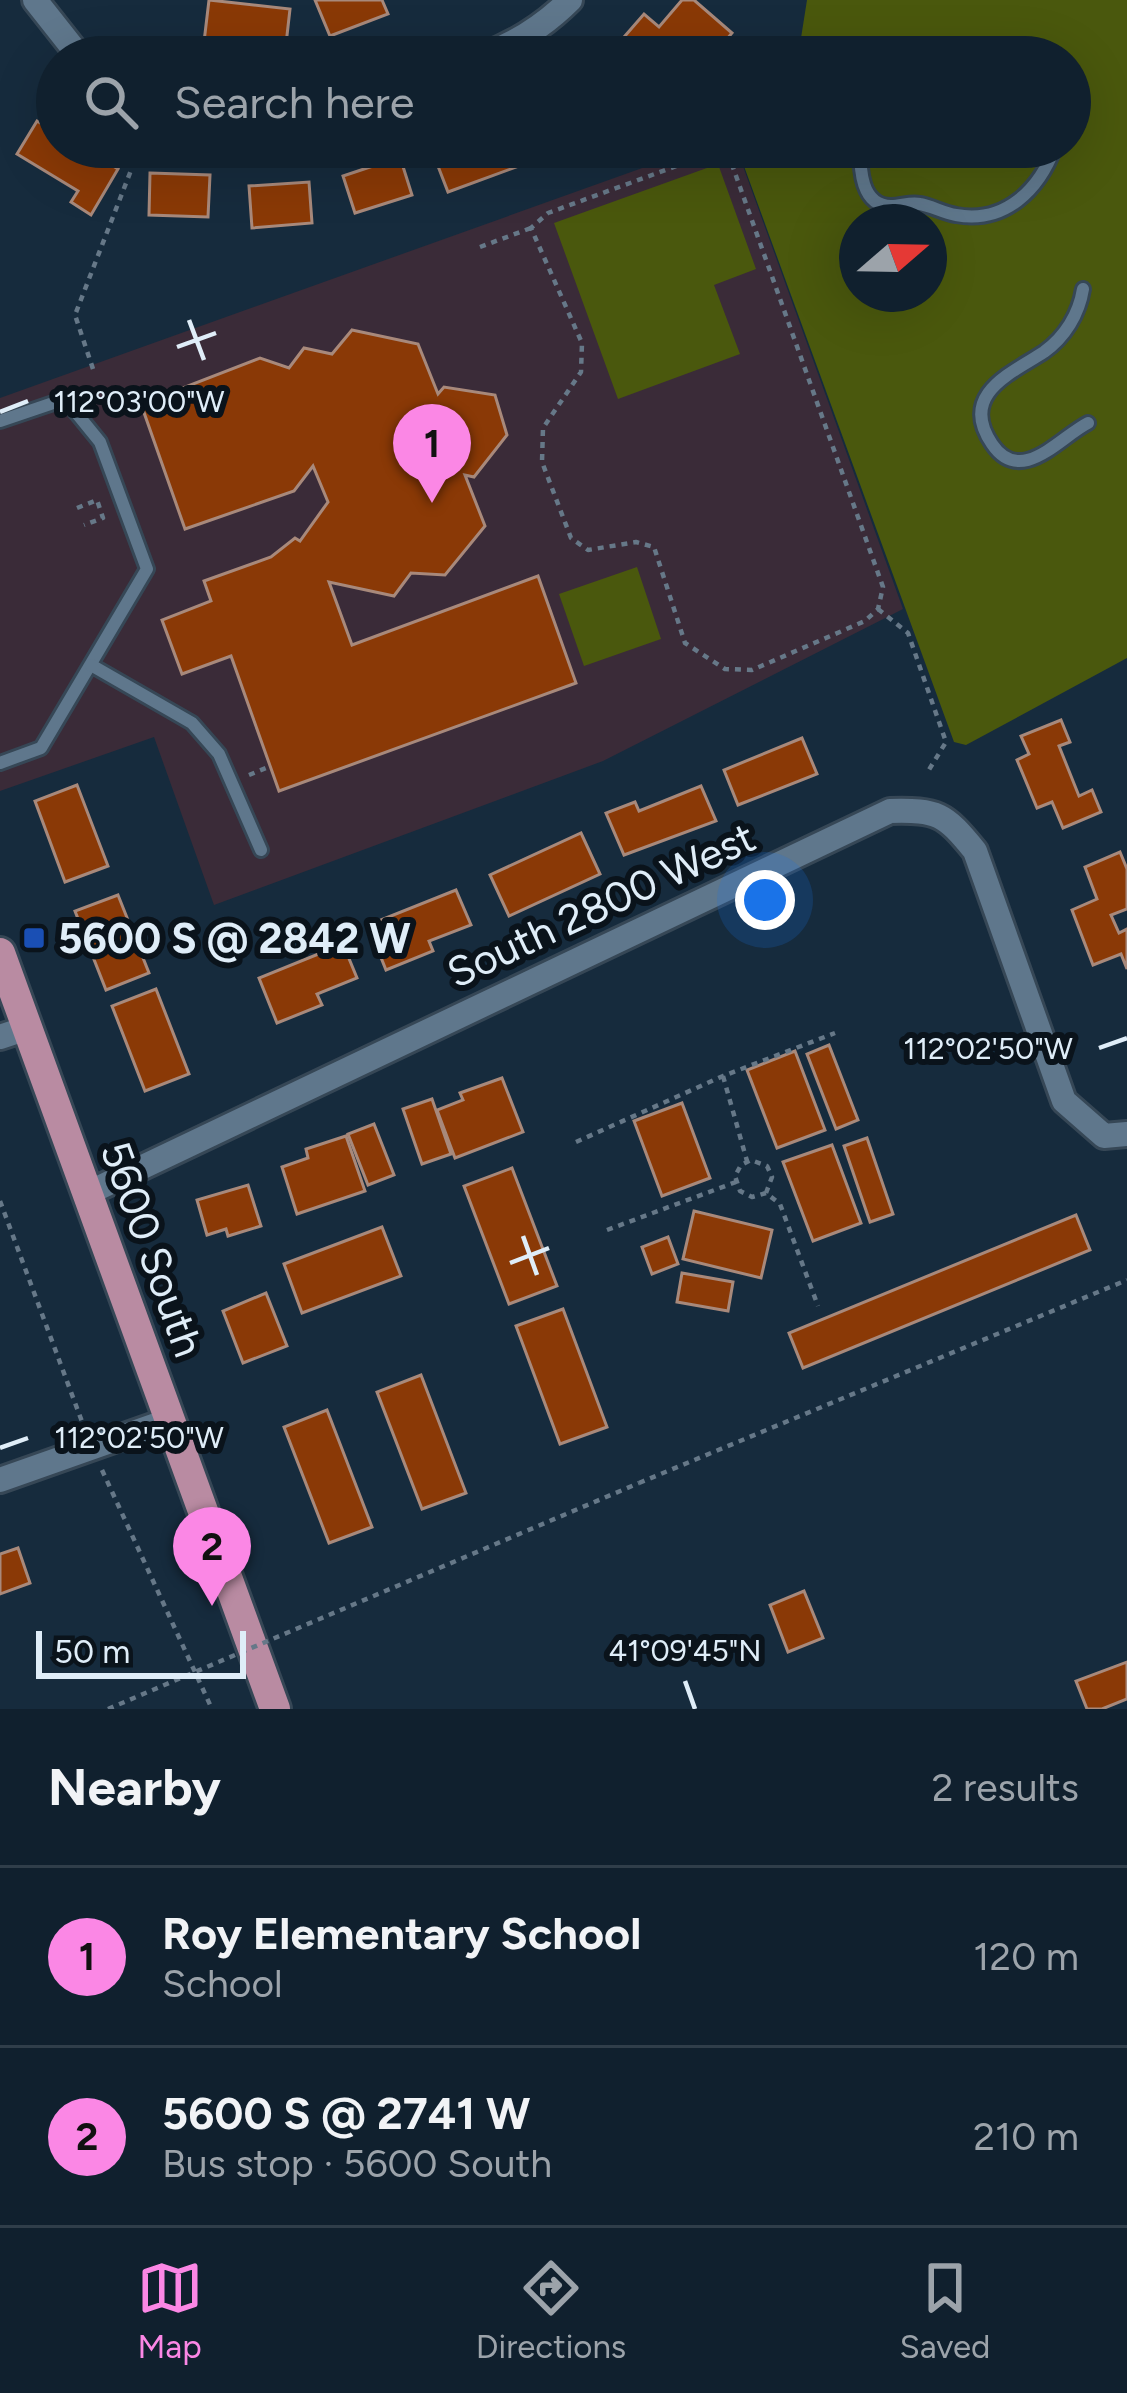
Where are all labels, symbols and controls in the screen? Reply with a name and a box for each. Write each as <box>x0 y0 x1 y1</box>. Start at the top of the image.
search box <box>36 36 1091 168</box>
icon: search <box>78 69 144 135</box>
text: Search here <box>174 75 414 129</box>
north arrow <box>839 204 947 312</box>
text: 112°03'00"W <box>53 383 225 420</box>
pin: 1 <box>393 404 471 503</box>
street label: South 2800 West <box>439 811 763 999</box>
your location <box>735 870 795 930</box>
place label: 5600 S @ 2842 W <box>58 913 411 964</box>
marker: 5600 S @ 2842 W <box>21 925 47 951</box>
text: 112°02'50"W <box>903 1030 1073 1067</box>
street label: 5600 South <box>90 1135 214 1363</box>
text: 112°02'50"W <box>54 1419 224 1456</box>
pin: 2 <box>173 1507 251 1606</box>
scale bar <box>36 1625 246 1678</box>
text: 50 m <box>54 1632 130 1671</box>
text: 41°09'45"N <box>609 1632 762 1669</box>
text: Nearby <box>48 1757 221 1818</box>
text: 2 results <box>932 1764 1079 1811</box>
text: Roy Elementary School <box>162 1906 641 1960</box>
text: 1 <box>79 1933 95 1980</box>
text: 120 m <box>973 1933 1079 1980</box>
text: School <box>162 1960 283 2007</box>
text: 5600 S @ 2741 W <box>162 2086 530 2140</box>
text: 2 <box>76 2113 98 2160</box>
text: 210 m <box>973 2113 1079 2160</box>
text: Bus stop · 5600 South <box>162 2140 552 2187</box>
tab: Map <box>137 2255 203 2366</box>
tab: Directions <box>476 2255 626 2366</box>
tab: Saved <box>899 2255 990 2366</box>

